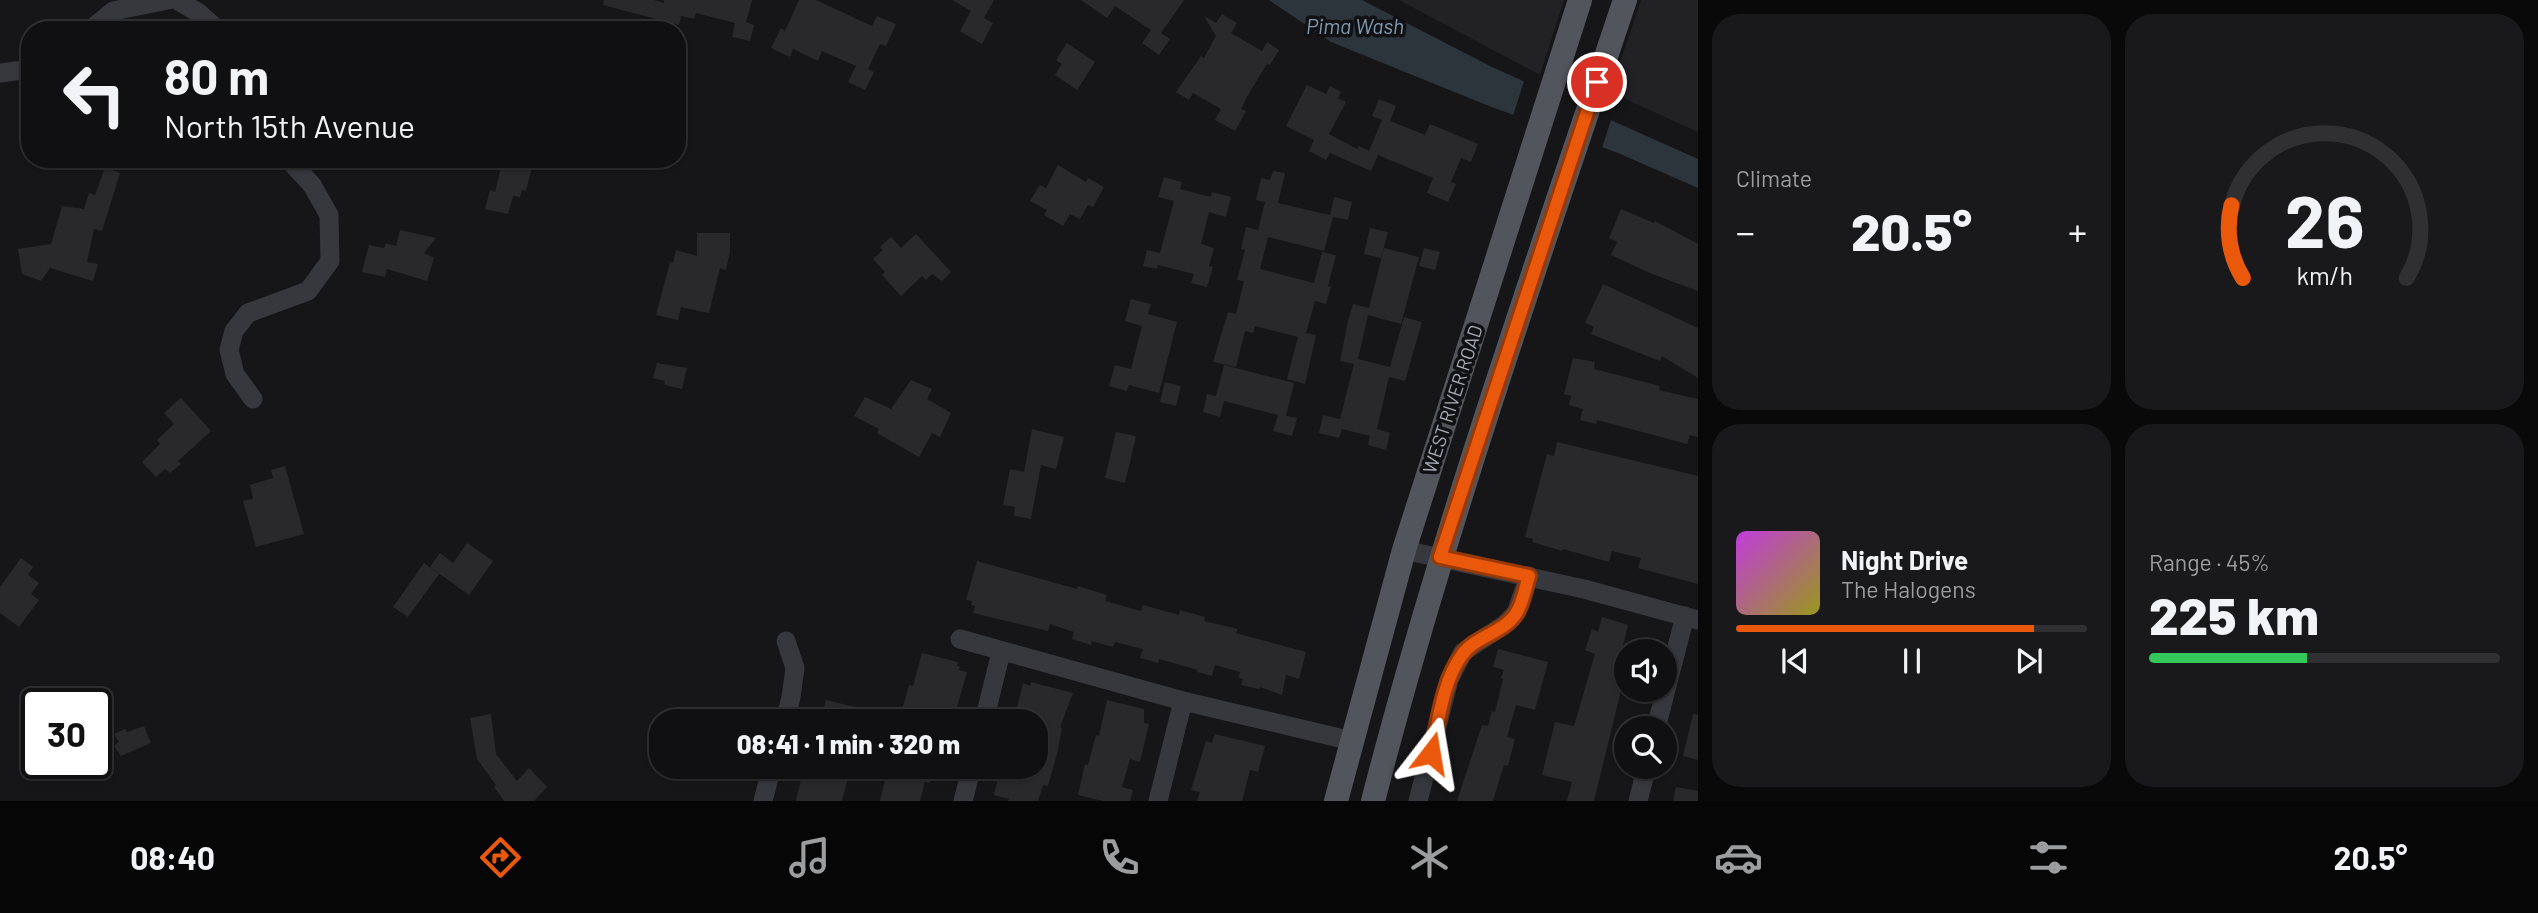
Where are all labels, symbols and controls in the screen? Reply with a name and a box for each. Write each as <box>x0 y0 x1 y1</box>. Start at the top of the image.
water label: Pima Wash <box>1306 13 1404 38</box>
text: 80 m <box>164 46 269 105</box>
icon: left <box>49 49 140 140</box>
pin <box>1567 52 1627 112</box>
icon: arrive <box>1578 63 1616 101</box>
text: North 15th Avenue <box>164 106 415 144</box>
text: Climate <box>1736 164 1812 192</box>
text: 26 <box>2285 175 2364 263</box>
text: 20.5° <box>1851 199 1972 261</box>
text: − <box>1736 208 1755 254</box>
text: + <box>2068 208 2087 254</box>
text: km/h <box>2296 260 2353 290</box>
street label: WEST RIVER ROAD <box>1417 322 1487 476</box>
text: Night Drive <box>1841 544 1968 575</box>
text: Range · 45% <box>2149 548 2270 576</box>
text: The Halogens <box>1841 575 1976 603</box>
text: 225 km <box>2149 583 2319 645</box>
map controls <box>1614 639 1677 779</box>
button: sound <box>1614 639 1677 702</box>
icon: previous <box>1776 642 1814 680</box>
icon: pause <box>1893 642 1931 680</box>
icon: next <box>2010 642 2048 680</box>
speed limit sign: 30 <box>21 688 112 779</box>
position arrow <box>1394 716 1468 790</box>
button: search <box>1614 716 1677 779</box>
text: 08:41 · 1 min · 320 m <box>737 728 960 759</box>
icon: directions <box>476 833 525 882</box>
icon: music <box>785 833 834 882</box>
icon: phone <box>1095 833 1144 882</box>
icon: climate <box>1405 833 1454 882</box>
icon: car <box>1714 833 1763 882</box>
icon: filters <box>2024 833 2073 882</box>
text: 08:40 <box>130 838 215 876</box>
text: 20.5° <box>2334 838 2408 876</box>

